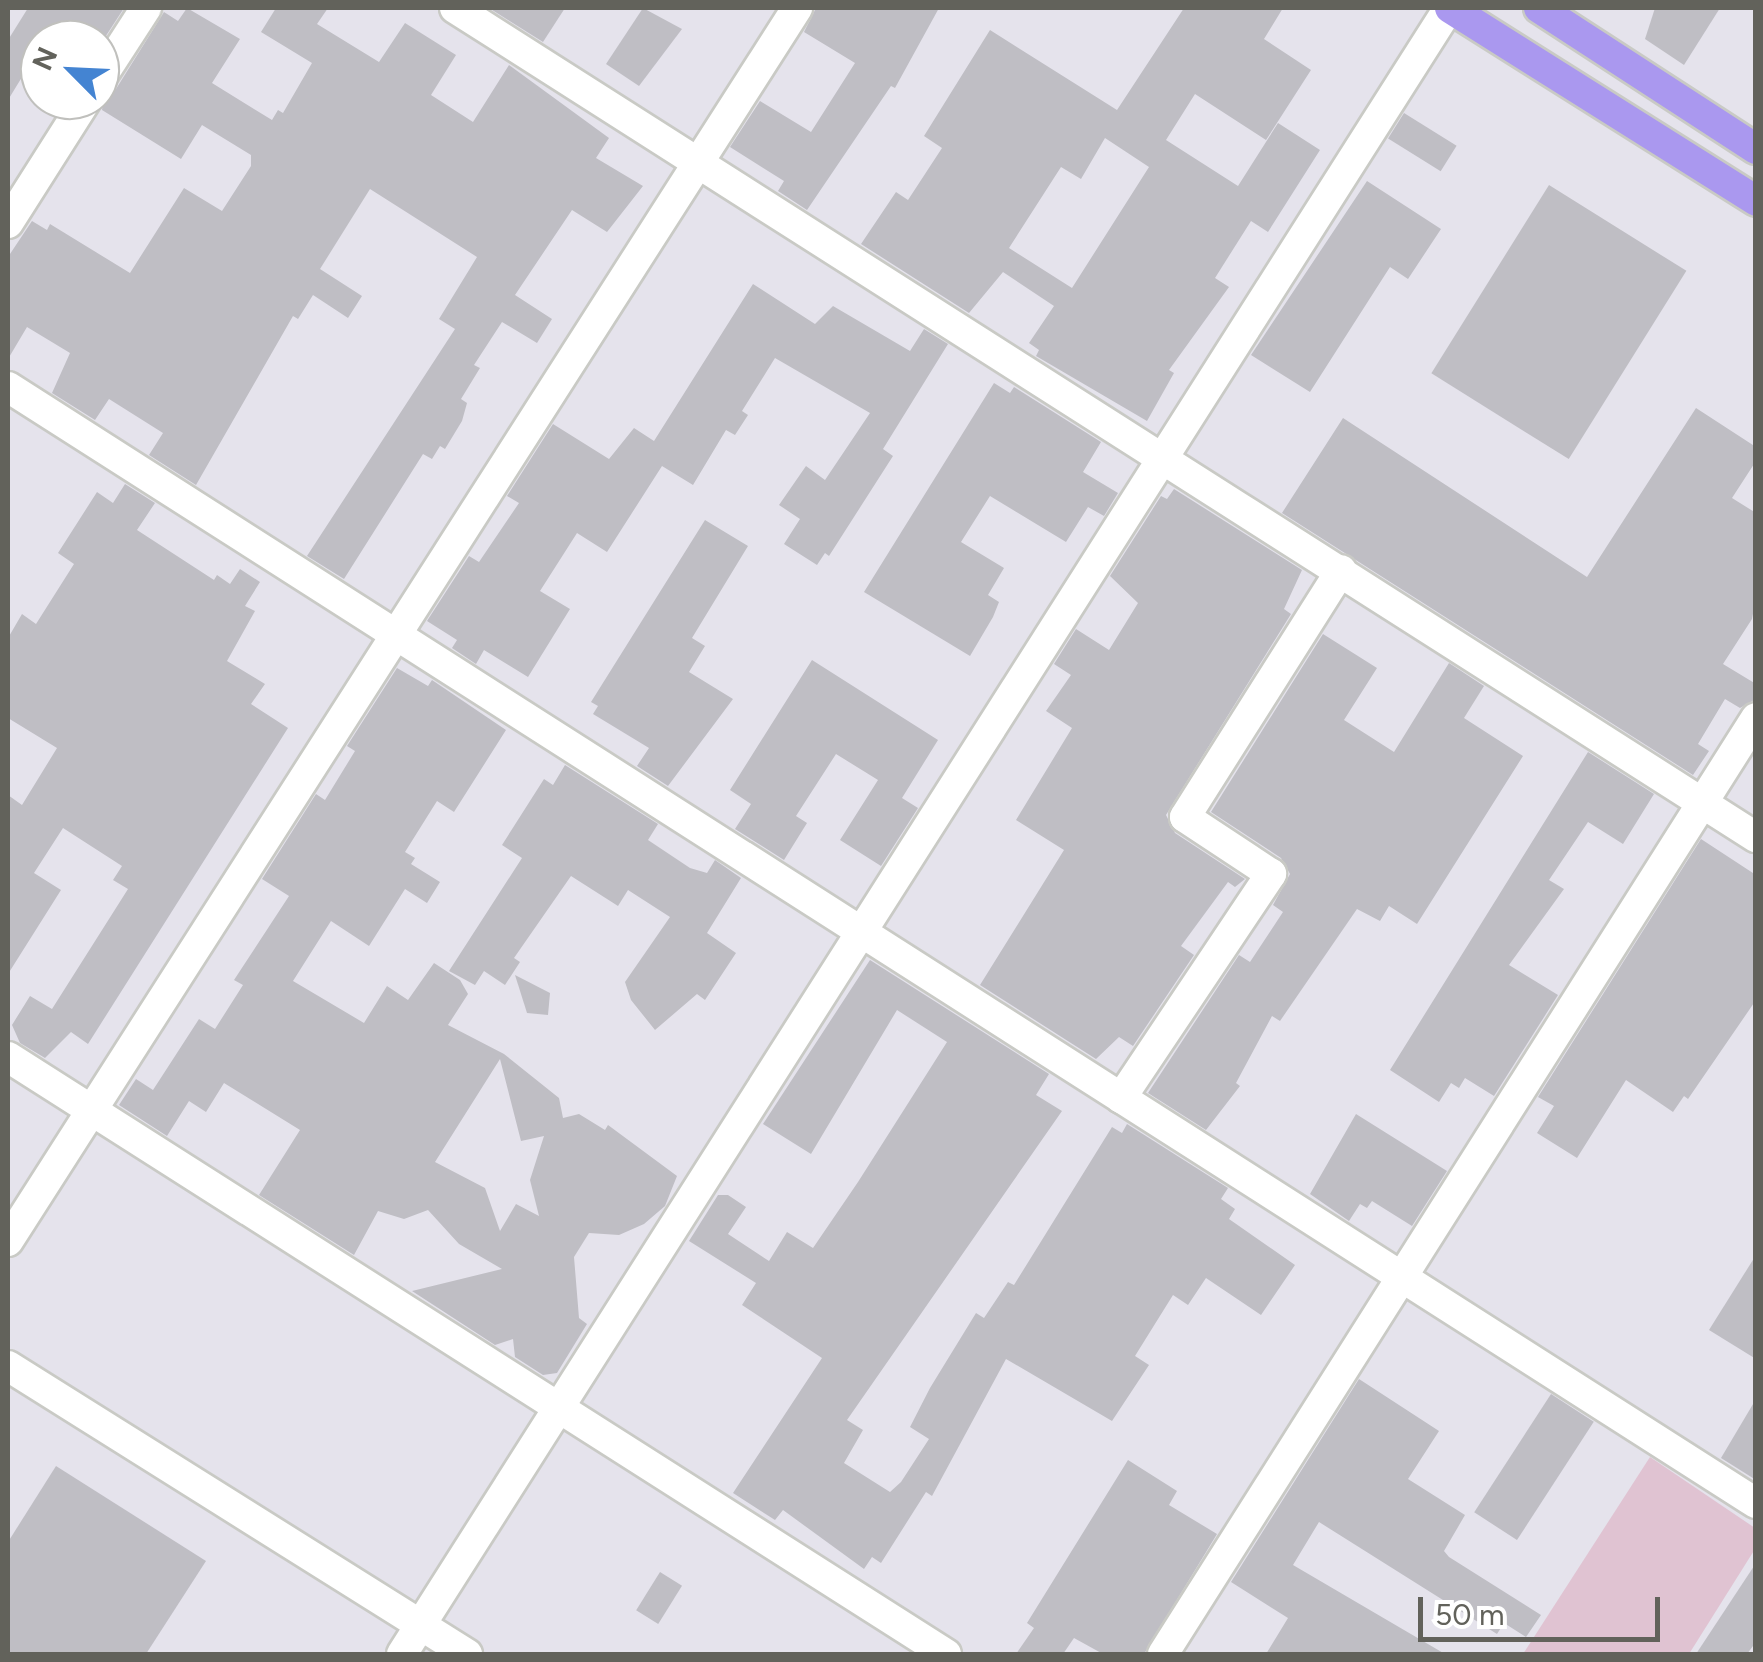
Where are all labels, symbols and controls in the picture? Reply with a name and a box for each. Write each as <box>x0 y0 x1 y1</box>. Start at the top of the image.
north arrow <box>20 20 120 120</box>
text: N <box>24 42 64 75</box>
scale bar <box>1423 1577 1666 1639</box>
text: 50 m <box>1435 1596 1504 1633</box>

